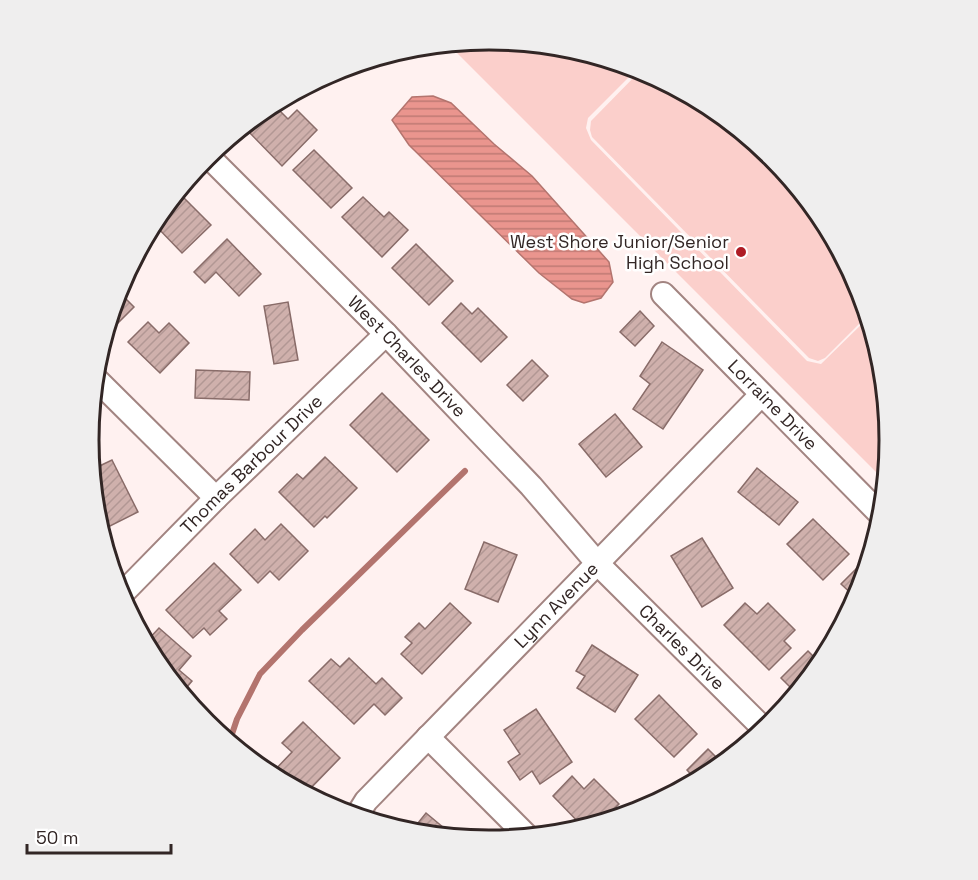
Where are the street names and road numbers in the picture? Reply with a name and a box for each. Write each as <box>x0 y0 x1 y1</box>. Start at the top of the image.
street label: West Charles Drive <box>343 291 471 422</box>
street label: Lorraine Drive <box>723 354 823 455</box>
street label: Thomas Barbour Drive <box>175 389 327 539</box>
street label: Lynn Avenue <box>509 557 603 653</box>
street label: Charles Drive <box>634 599 730 694</box>

